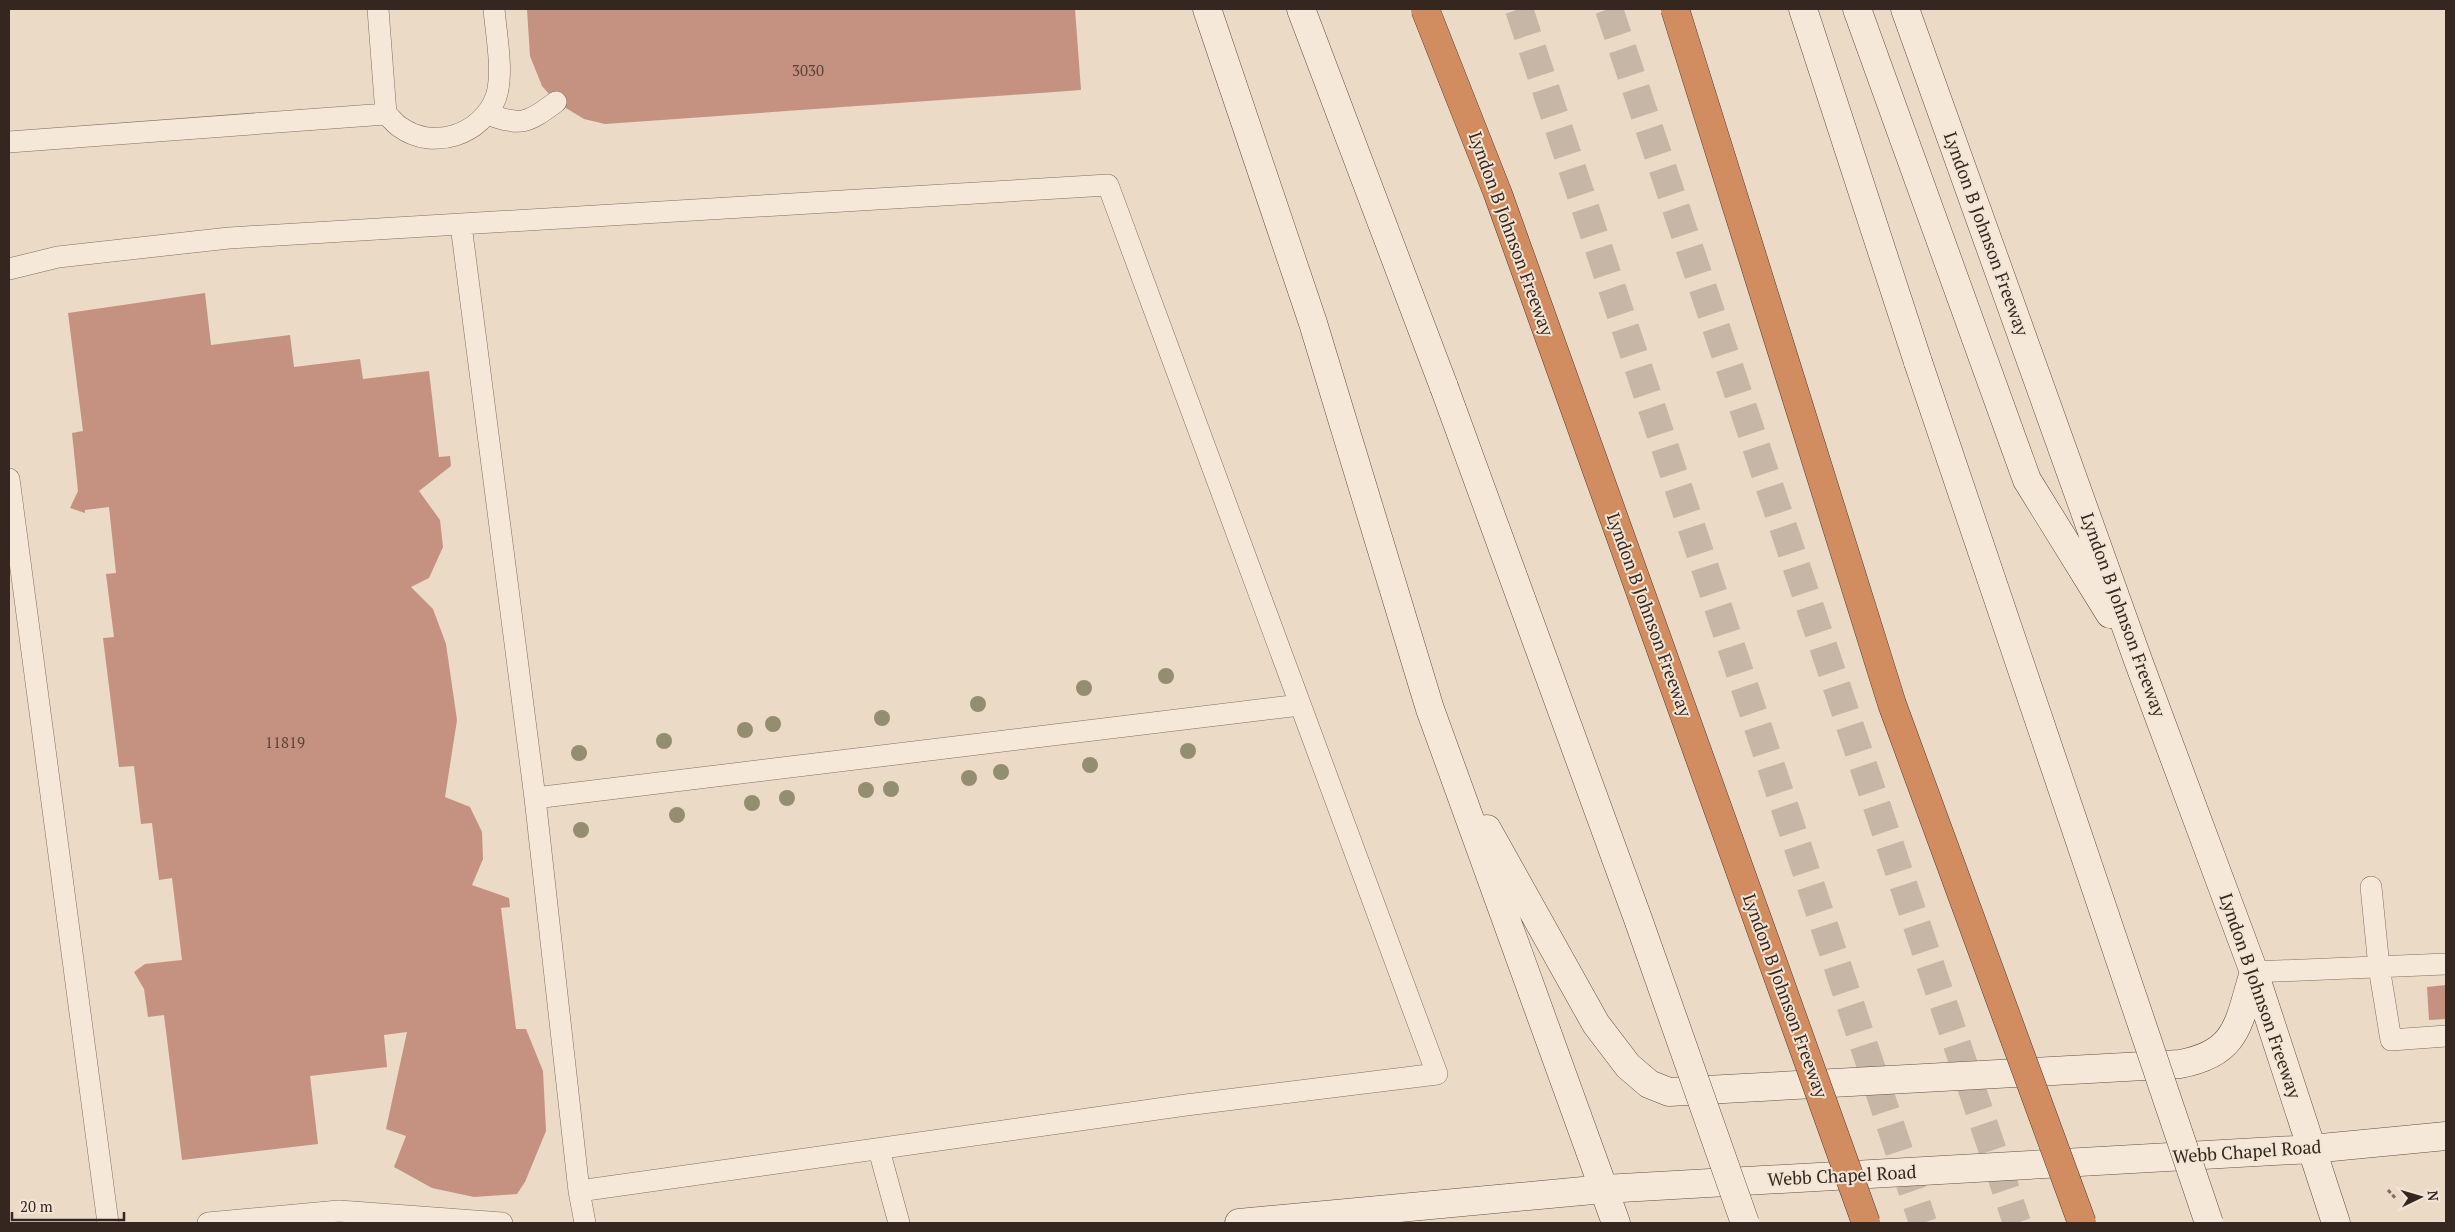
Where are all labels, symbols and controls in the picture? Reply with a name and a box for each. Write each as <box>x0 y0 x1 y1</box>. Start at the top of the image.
house number: 3030 <box>792 60 824 80</box>
street label: Lyndon B Johnson Freeway <box>1464 128 1560 340</box>
street label: Lyndon B Johnson Freeway <box>1939 128 2035 340</box>
street label: Lyndon B Johnson Freeway <box>1602 509 1698 721</box>
street label: Lyndon B Johnson Freeway <box>2076 509 2172 721</box>
house number: 11819 <box>265 732 305 752</box>
street label: Lyndon B Johnson Freeway <box>1738 890 1834 1102</box>
street label: Lyndon B Johnson Freeway <box>2215 890 2308 1102</box>
street label: Webb Chapel Road <box>2172 1134 2322 1168</box>
street label: Webb Chapel Road <box>1767 1159 1917 1191</box>
north arrow <box>2395 1172 2445 1222</box>
scale bar <box>12 1190 125 1222</box>
text: N <box>2424 1190 2443 1202</box>
text: 20 m <box>20 1196 53 1216</box>

